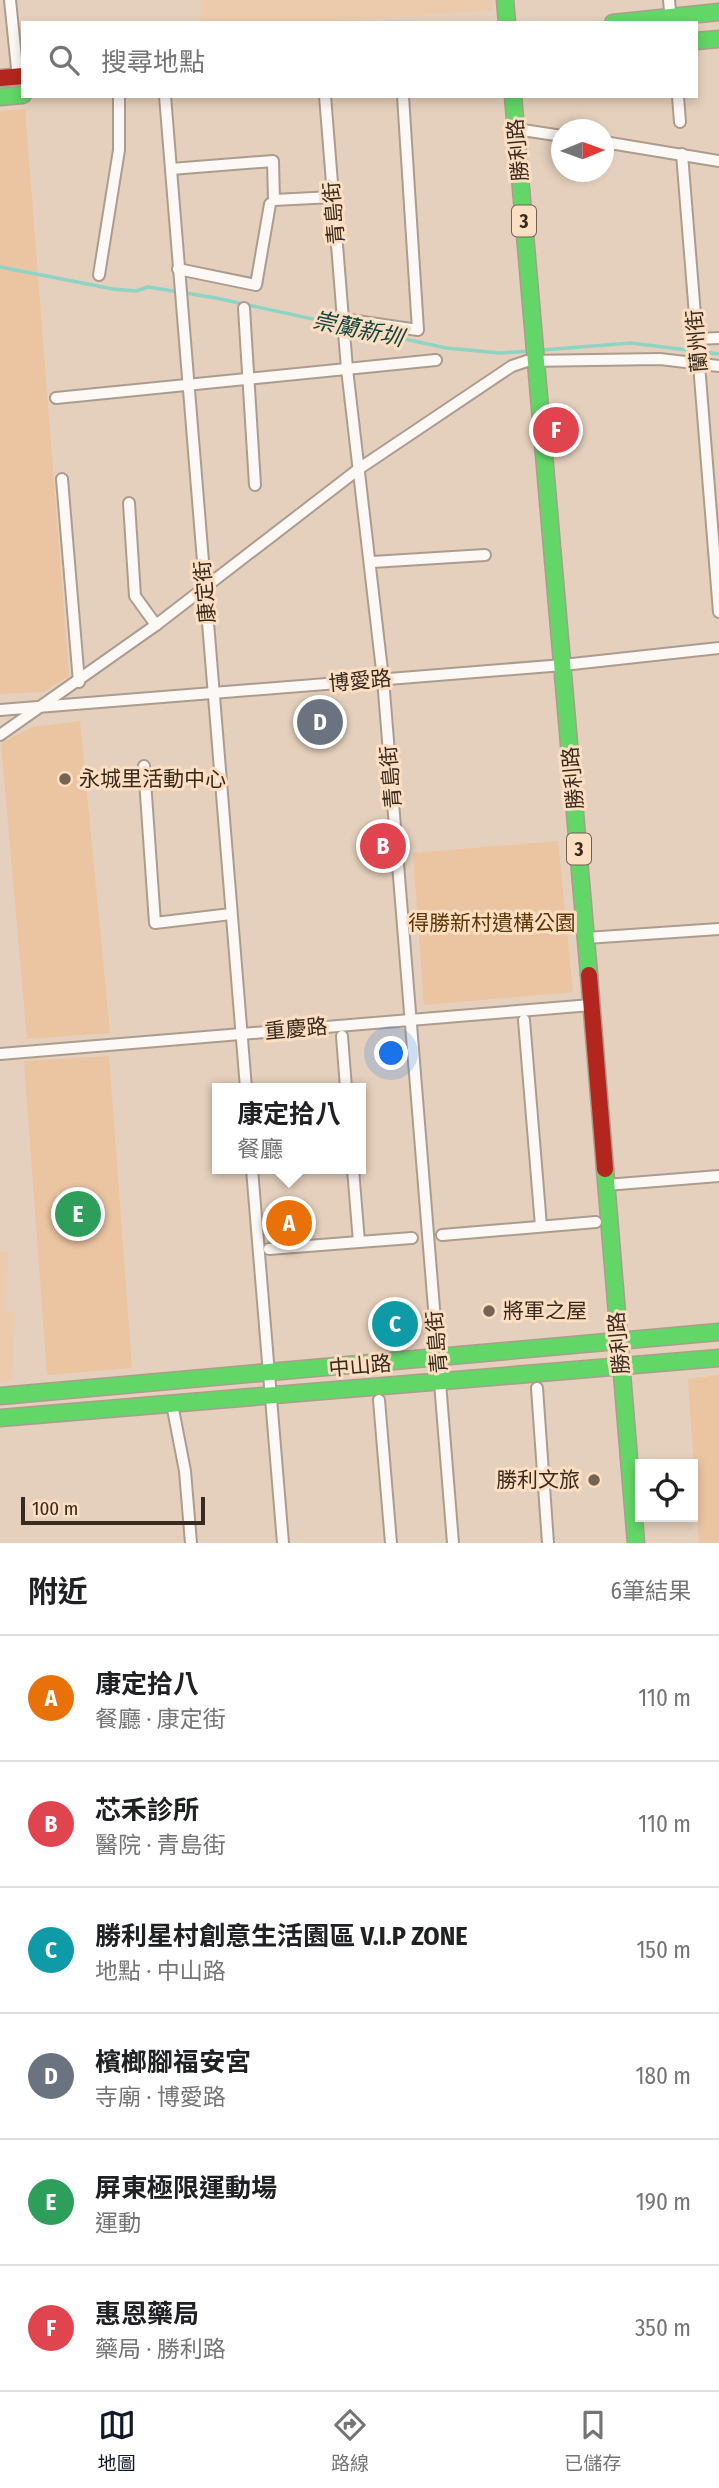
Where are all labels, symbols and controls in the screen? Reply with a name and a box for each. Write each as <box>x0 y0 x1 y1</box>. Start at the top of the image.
search box <box>21 21 698 98</box>
icon: search <box>45 41 83 79</box>
text: 搜尋地點 <box>101 47 205 78</box>
street label: 勝利路 <box>502 117 534 183</box>
north arrow <box>551 119 614 182</box>
street label: 青島街 <box>318 180 350 246</box>
road number: 3 <box>512 206 536 236</box>
water label: 崇蘭新圳 <box>310 306 409 353</box>
street label: 蘭州街 <box>681 308 713 374</box>
pin: F <box>533 404 579 456</box>
street label: 康定街 <box>189 559 221 625</box>
street label: 博愛路 <box>327 665 393 697</box>
pin: D <box>297 696 343 748</box>
street label: 青島街 <box>375 744 407 810</box>
street label: 勝利路 <box>557 745 589 811</box>
place label: 永城里活動中心 <box>79 766 226 792</box>
marker: 永城里活動中心 <box>57 771 73 787</box>
pin: B <box>360 820 406 872</box>
road number: 3 <box>567 834 591 864</box>
park label: 得勝新村遺構公園 <box>408 910 576 936</box>
street label: 重慶路 <box>263 1013 329 1045</box>
your location <box>374 1036 408 1070</box>
popup <box>212 1083 366 1174</box>
text: 康定拾八 <box>237 1099 341 1130</box>
text: 餐廳 <box>237 1135 283 1163</box>
pin: E <box>55 1188 101 1240</box>
pin: A <box>266 1197 312 1249</box>
pin: C <box>372 1298 418 1350</box>
place label: 將軍之屋 <box>503 1298 587 1324</box>
marker: 將軍之屋 <box>481 1303 497 1319</box>
street label: 青島街 <box>421 1309 453 1375</box>
street label: 勝利路 <box>603 1310 635 1376</box>
street label: 中山路 <box>327 1350 393 1382</box>
map controls <box>635 1459 698 1522</box>
button: locate <box>635 1459 698 1522</box>
place label: 勝利文旅 <box>496 1467 580 1493</box>
marker: 勝利文旅 <box>586 1472 602 1488</box>
scale bar <box>21 1494 205 1526</box>
text: 100 m <box>32 1497 78 1520</box>
text: 附近 <box>28 1574 88 1610</box>
text: 6筆結果 <box>611 1577 691 1605</box>
text: 康定拾八 <box>95 1669 199 1700</box>
text: A <box>45 1684 57 1712</box>
text: 110 m <box>638 1684 691 1712</box>
text: 餐廳 · 康定街 <box>95 1705 226 1733</box>
text: 芯禾診所 <box>95 1795 199 1826</box>
text: B <box>45 1810 57 1838</box>
text: 110 m <box>638 1810 691 1838</box>
text: 醫院 · 青島街 <box>95 1831 226 1859</box>
text: 勝利星村創意生活園區 V.I.P ZONE <box>95 1921 468 1952</box>
text: C <box>45 1936 57 1964</box>
text: 150 m <box>636 1936 691 1964</box>
text: 地點 · 中山路 <box>95 1957 226 1985</box>
text: 檳榔腳福安宮 <box>95 2047 251 2078</box>
text: D <box>44 2062 58 2090</box>
text: 180 m <box>635 2062 691 2090</box>
text: 寺廟 · 博愛路 <box>95 2083 226 2111</box>
text: 屏東極限運動場 <box>95 2173 277 2204</box>
text: E <box>46 2188 56 2216</box>
text: 190 m <box>636 2188 691 2216</box>
text: 運動 <box>95 2209 141 2237</box>
text: 惠恩藥局 <box>95 2299 199 2330</box>
text: F <box>46 2314 56 2342</box>
text: 350 m <box>635 2314 691 2342</box>
text: 藥局 · 勝利路 <box>95 2335 226 2363</box>
tab: 地圖 <box>98 2406 136 2475</box>
tab: 路線 <box>331 2406 369 2475</box>
tab: 已儲存 <box>564 2406 621 2475</box>

